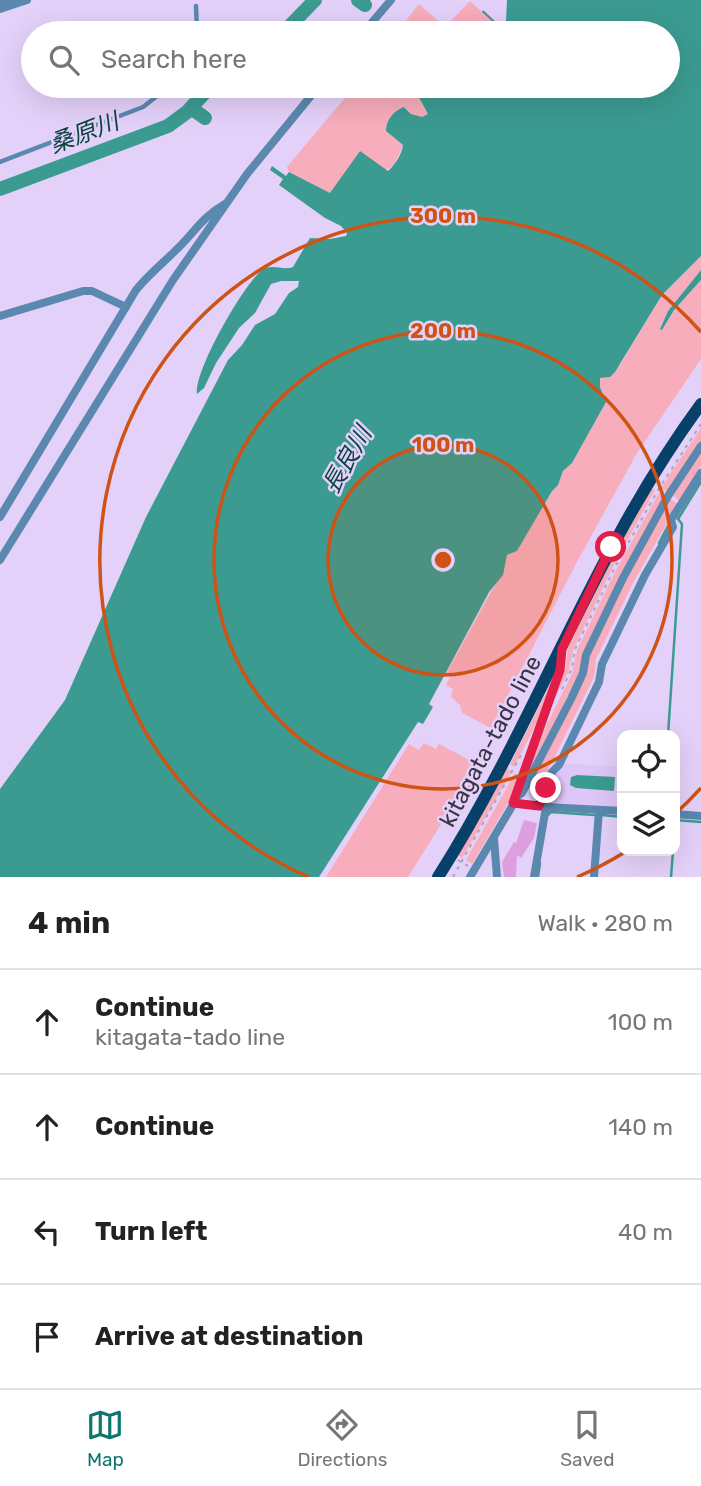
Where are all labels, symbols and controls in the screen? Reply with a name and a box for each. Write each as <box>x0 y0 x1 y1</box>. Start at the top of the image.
search box <box>21 21 680 98</box>
icon: search <box>45 41 83 79</box>
text: Search here <box>101 44 247 75</box>
water label: 桑原川 <box>45 106 125 159</box>
text: 300 m <box>410 203 476 228</box>
text: 200 m <box>410 318 476 343</box>
water label: 長良川 <box>317 419 379 498</box>
text: 100 m <box>412 432 474 457</box>
route start <box>595 531 626 562</box>
centre of rings <box>431 548 455 572</box>
street label: kitagata-tado line <box>433 651 547 831</box>
map controls <box>617 730 680 856</box>
button: locate <box>617 730 680 793</box>
route end <box>530 772 561 803</box>
button: layers <box>617 793 680 856</box>
text: 4 min <box>28 905 110 941</box>
text: Walk · 280 m <box>537 909 673 937</box>
text: Continue <box>95 992 214 1023</box>
icon: ahead <box>28 1003 66 1041</box>
text: 100 m <box>608 1008 673 1036</box>
text: kitagata-tado line <box>95 1023 285 1051</box>
icon: ahead <box>28 1108 66 1146</box>
text: Continue <box>95 1111 214 1142</box>
text: 140 m <box>608 1113 673 1141</box>
icon: left <box>28 1213 66 1251</box>
text: Turn left <box>95 1216 207 1247</box>
text: 40 m <box>618 1218 673 1246</box>
icon: arrive <box>28 1318 66 1356</box>
text: Arrive at destination <box>95 1321 363 1352</box>
tab: Map <box>86 1406 124 1471</box>
tab: Directions <box>297 1406 387 1471</box>
tab: Saved <box>560 1406 615 1471</box>

